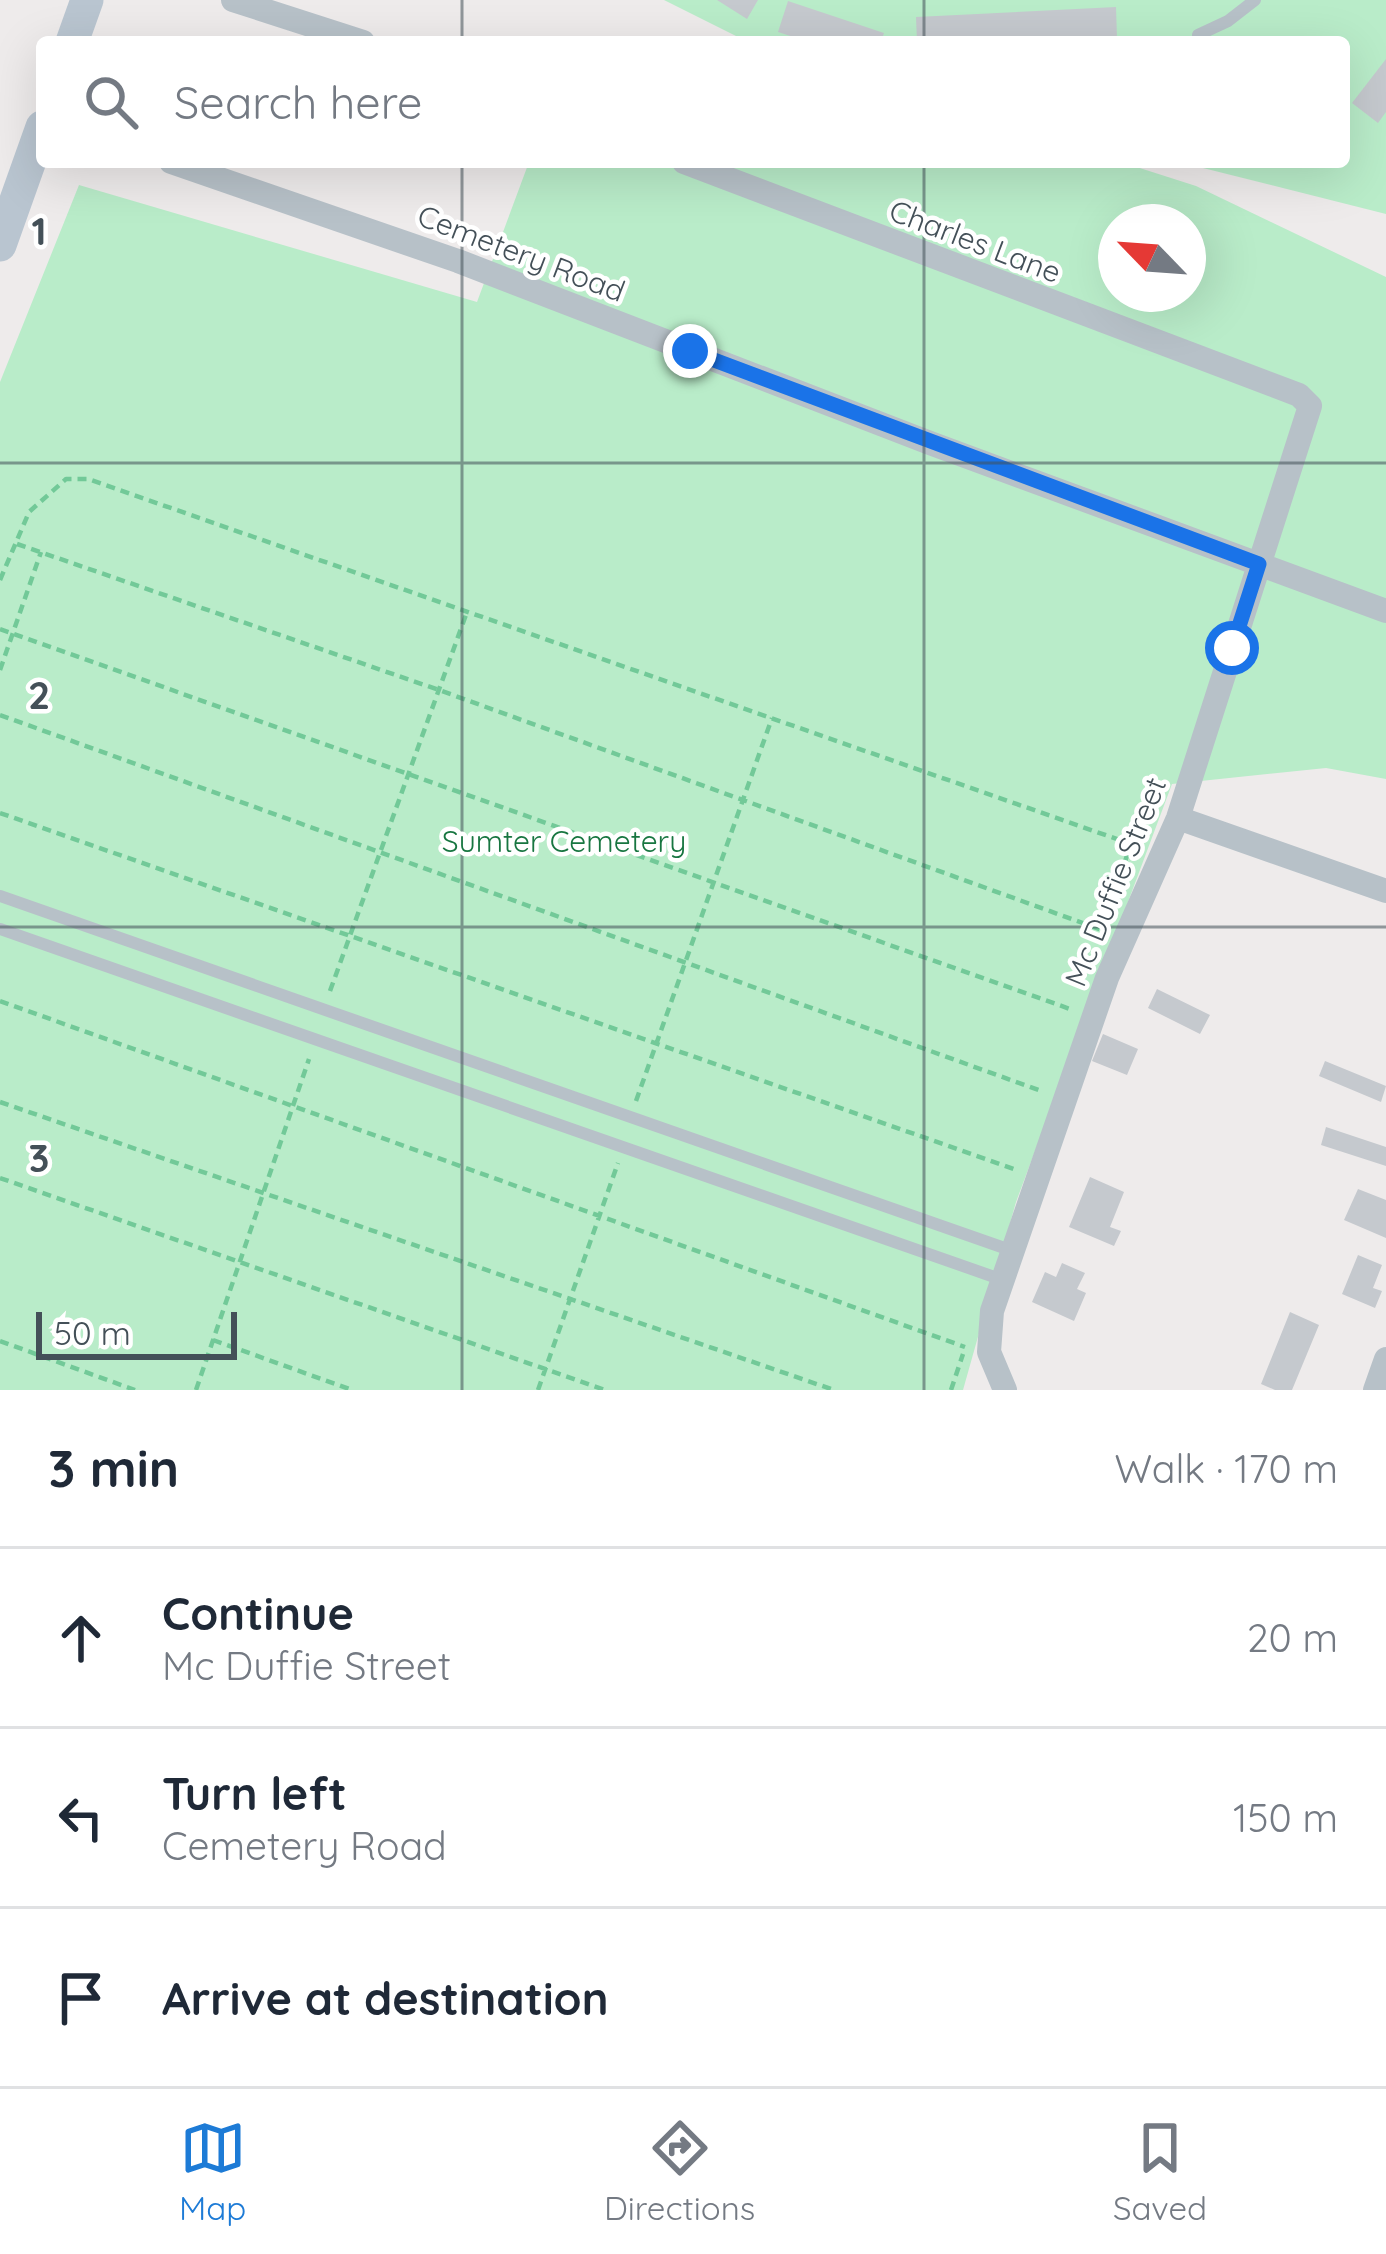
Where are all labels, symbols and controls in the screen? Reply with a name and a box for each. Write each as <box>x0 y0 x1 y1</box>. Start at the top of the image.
search box <box>36 36 1350 168</box>
icon: search <box>78 69 144 135</box>
text: Search here <box>174 74 422 130</box>
street label: Charles Lane <box>884 191 1066 291</box>
street label: Cemetery Road <box>412 196 630 310</box>
north arrow <box>1098 204 1206 312</box>
text: 1 <box>31 206 47 255</box>
route end <box>663 324 717 378</box>
route start <box>1205 621 1259 675</box>
text: 2 <box>28 670 50 719</box>
street label: Mc Duffie Street <box>1056 771 1174 992</box>
park label: Sumter Cemetery <box>442 822 686 860</box>
text: 3 <box>29 1133 49 1182</box>
scale bar <box>36 1306 237 1359</box>
text: 50 m <box>54 1312 131 1353</box>
text: 3 min <box>48 1436 179 1500</box>
text: Walk · 170 m <box>1114 1444 1338 1493</box>
text: Continue <box>162 1585 354 1641</box>
icon: ahead <box>48 1605 114 1671</box>
text: 20 m <box>1247 1613 1338 1662</box>
text: Mc Duffie Street <box>162 1641 451 1690</box>
text: Turn left <box>162 1765 347 1821</box>
icon: left <box>48 1785 114 1851</box>
text: 150 m <box>1233 1793 1338 1842</box>
text: Cemetery Road <box>162 1821 447 1870</box>
icon: arrive <box>48 1965 114 2031</box>
text: Arrive at destination <box>162 1970 608 2026</box>
tab: Map <box>179 2115 246 2228</box>
tab: Directions <box>604 2115 755 2228</box>
tab: Saved <box>1113 2115 1207 2228</box>

